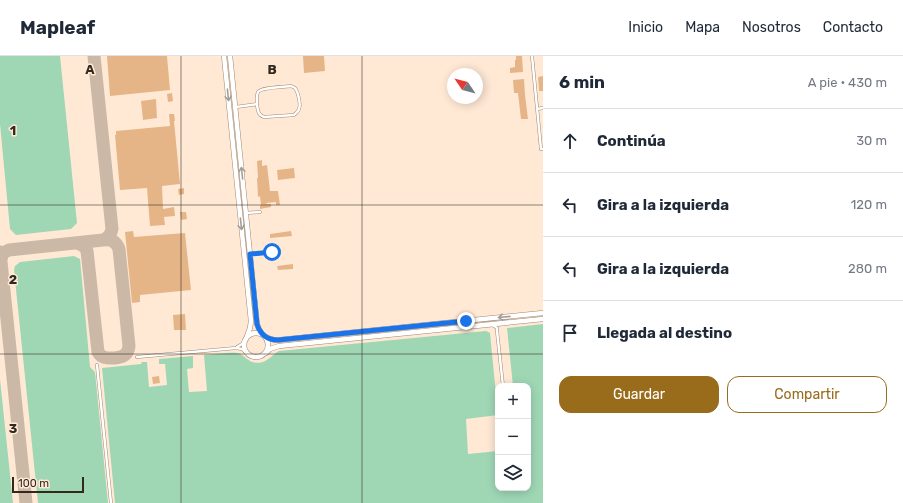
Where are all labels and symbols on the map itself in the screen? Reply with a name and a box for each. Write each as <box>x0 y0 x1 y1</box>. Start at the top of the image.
text: A <box>85 62 95 77</box>
text: B <box>267 62 277 77</box>
north arrow <box>447 68 483 104</box>
one-way arrow <box>224 88 232 101</box>
text: 1 <box>10 123 16 138</box>
one-way arrow <box>238 167 245 180</box>
one-way arrow <box>237 217 245 230</box>
route start <box>263 243 281 261</box>
text: 2 <box>9 272 17 287</box>
route end <box>457 312 475 330</box>
one-way arrow <box>498 313 511 321</box>
text: 3 <box>9 421 18 436</box>
scale bar <box>12 475 84 494</box>

